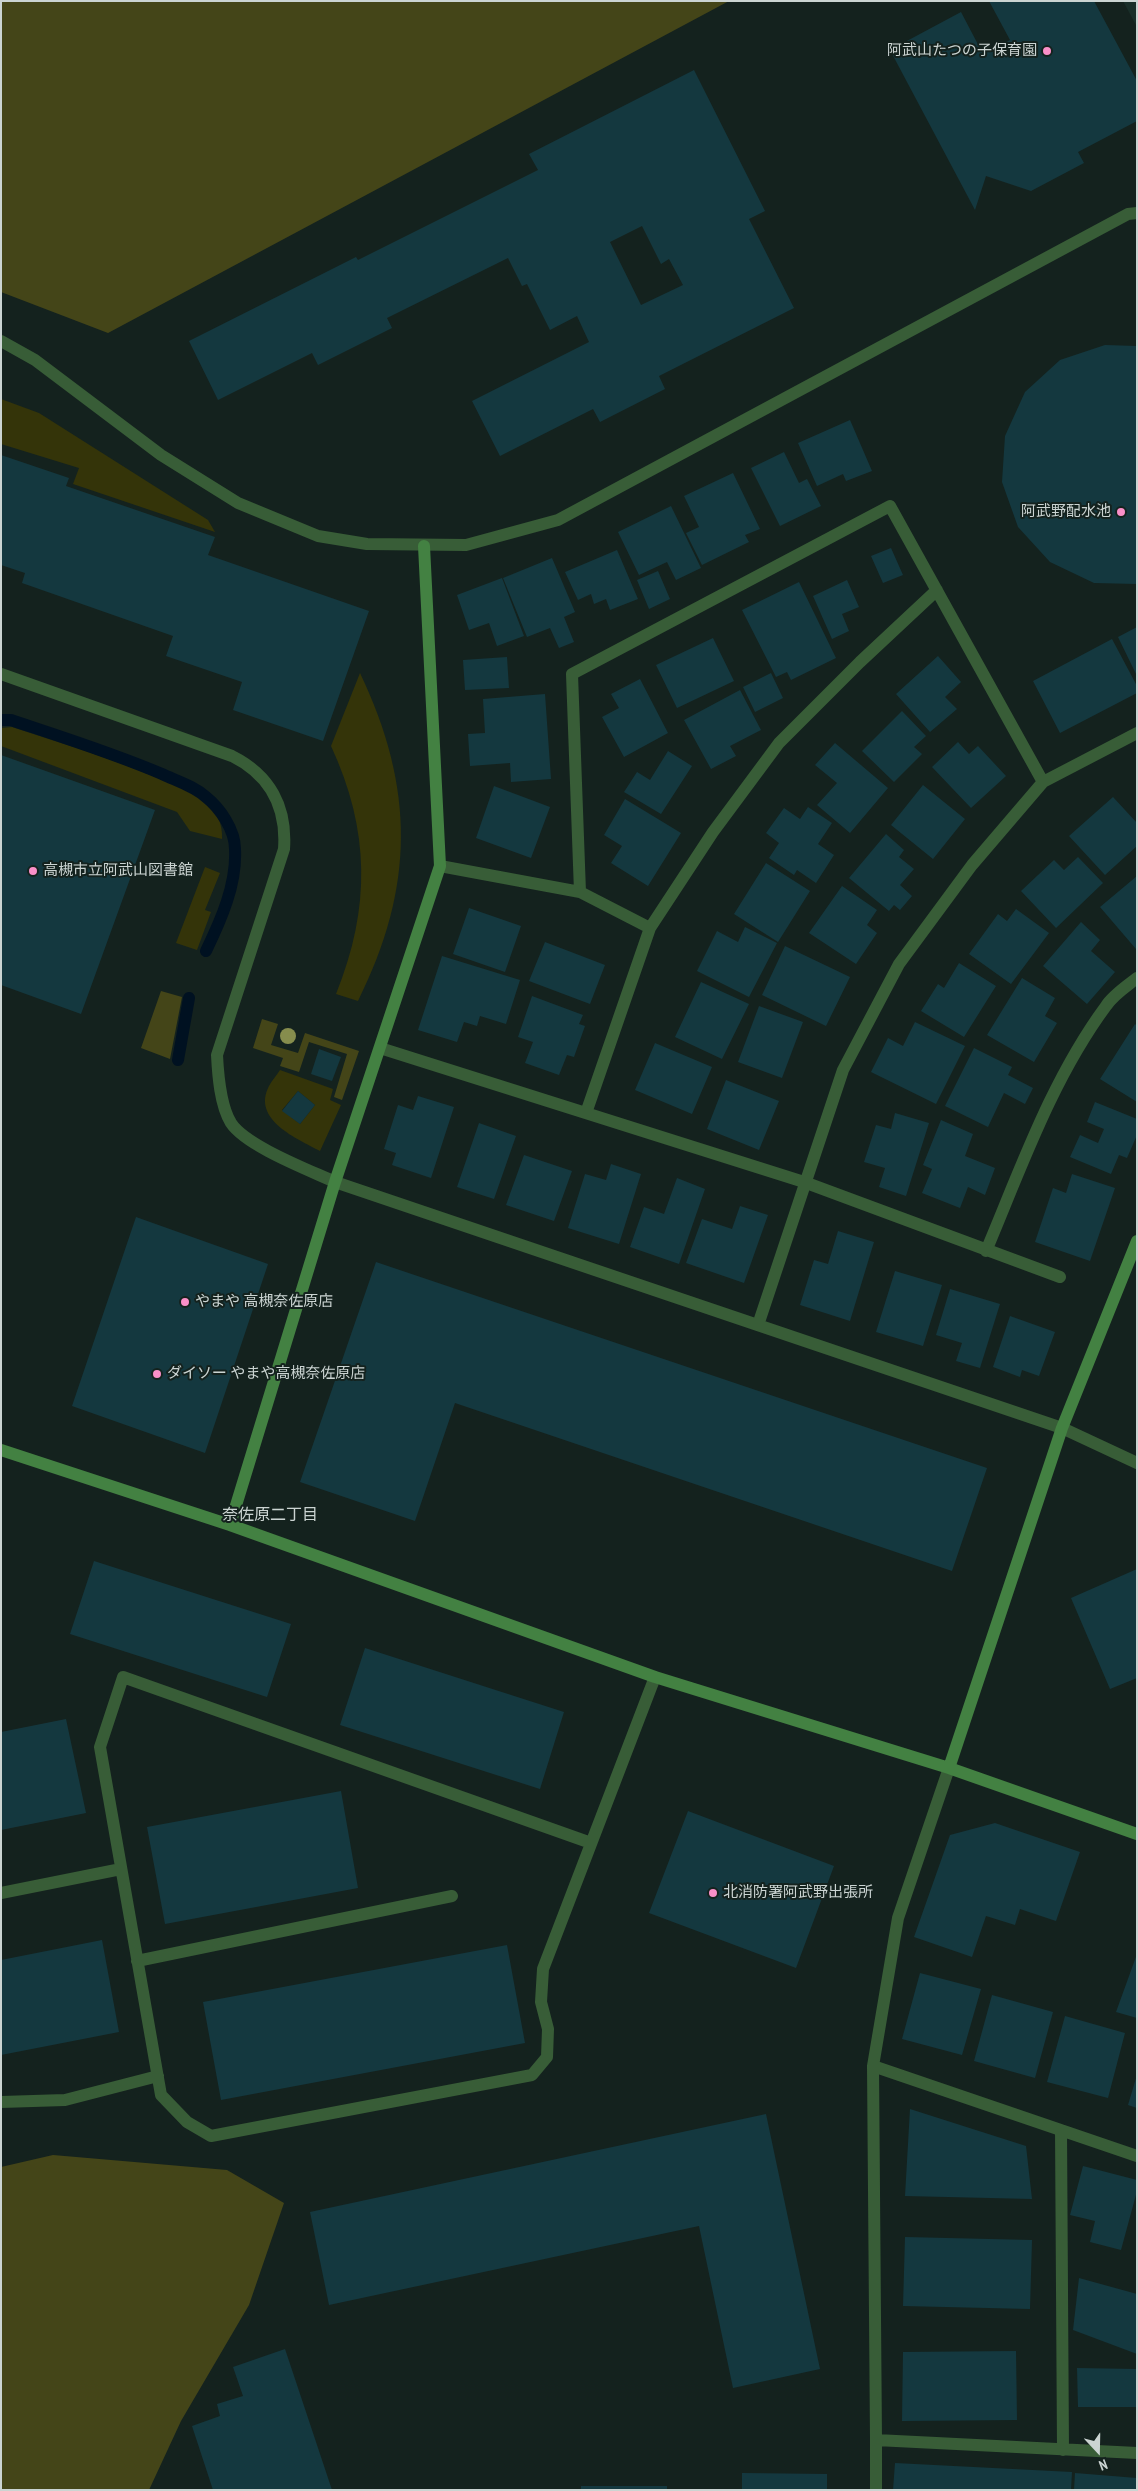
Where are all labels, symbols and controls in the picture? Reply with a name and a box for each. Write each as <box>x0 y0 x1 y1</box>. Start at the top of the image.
place label: 阿武山たつの子保育園 <box>887 42 1037 60</box>
marker: 阿武山たつの子保育園 <box>1041 45 1053 57</box>
place label: 阿武野配水池 <box>1021 503 1111 521</box>
marker: 阿武野配水池 <box>1115 506 1127 518</box>
place label: 高槻市立阿武山図書館 <box>43 862 193 880</box>
marker: 高槻市立阿武山図書館 <box>27 865 39 877</box>
place label: やまや 高槻奈佐原店 <box>195 1293 333 1311</box>
marker: やまや 高槻奈佐原店 <box>179 1296 191 1308</box>
place label: ダイソー やまや高槻奈佐原店 <box>167 1365 365 1383</box>
marker: ダイソー やまや高槻奈佐原店 <box>151 1368 163 1380</box>
district label: 奈佐原二丁目 <box>222 1505 318 1525</box>
place label: 北消防署阿武野出張所 <box>723 1884 873 1902</box>
marker: 北消防署阿武野出張所 <box>707 1887 719 1899</box>
north arrow <box>1073 2426 1123 2476</box>
text: N <box>1097 2455 1110 2475</box>

